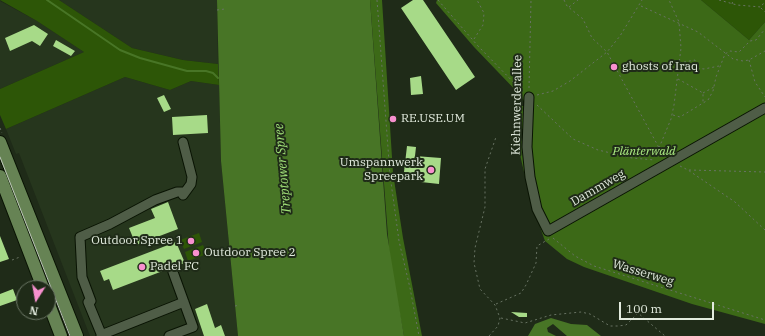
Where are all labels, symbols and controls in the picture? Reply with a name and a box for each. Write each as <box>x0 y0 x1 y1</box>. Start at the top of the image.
street label: Kiehnwerderallee <box>509 55 525 155</box>
place label: ghosts of Iraq <box>622 60 698 74</box>
marker: ghosts of Iraq <box>609 62 619 72</box>
place label: RE.USE.UM <box>401 112 465 126</box>
marker: RE.USE.UM <box>388 114 398 124</box>
water label: Treptower Spree <box>271 123 295 215</box>
park label: Plänterwald <box>612 145 676 159</box>
place label: Umspannwerk Spreepark <box>340 156 423 184</box>
marker: Umspannwerk Spreepark <box>426 165 436 175</box>
street label: Dammweg <box>568 167 628 209</box>
place label: Outdoor Spree 1 <box>91 234 183 248</box>
marker: Outdoor Spree 1 <box>186 236 196 246</box>
place label: Outdoor Spree 2 <box>204 246 296 260</box>
marker: Outdoor Spree 2 <box>191 248 201 258</box>
street label: Wasserweg <box>611 257 675 289</box>
place label: Padel FC <box>150 260 199 274</box>
marker: Padel FC <box>137 262 147 272</box>
north arrow <box>16 280 56 320</box>
scale bar <box>621 294 716 320</box>
text: 100 m <box>626 301 662 316</box>
text: N <box>28 303 40 319</box>

